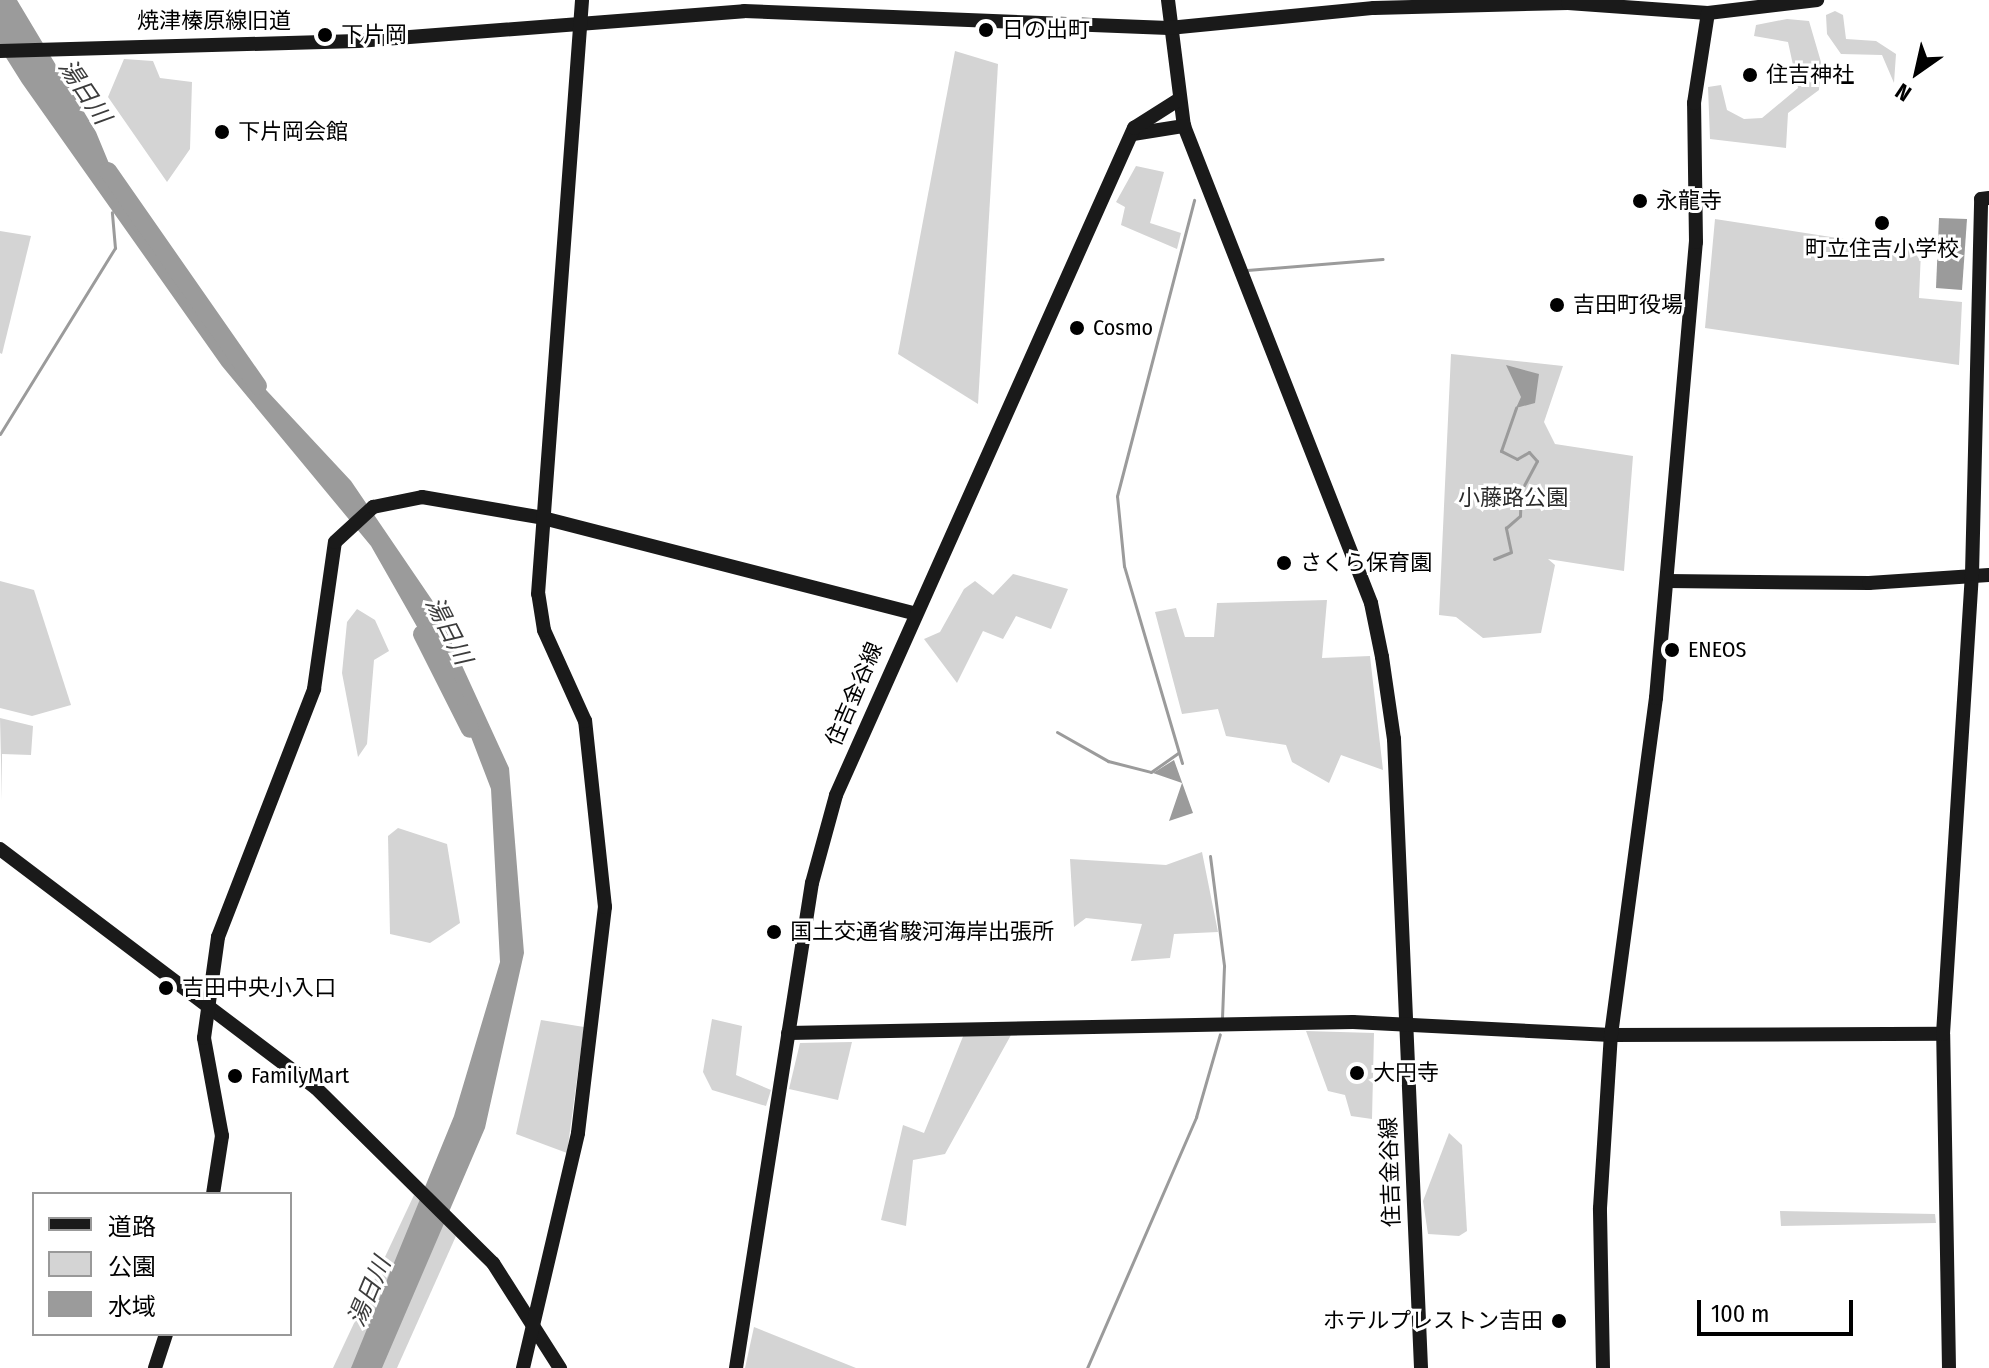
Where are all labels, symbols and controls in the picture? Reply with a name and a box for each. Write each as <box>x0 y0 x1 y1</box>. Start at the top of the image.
street label: 焼津榛原線旧道 <box>137 8 291 34</box>
place label: 日の出町 <box>1002 17 1090 43</box>
marker: 日の出町 <box>977 21 995 39</box>
place label: 下片岡 <box>341 22 407 48</box>
marker: 下片岡 <box>316 26 334 44</box>
north arrow <box>1877 32 1957 112</box>
water label: 湯日川 <box>52 54 116 130</box>
place label: 住吉神社 <box>1766 62 1854 88</box>
marker: 住吉神社 <box>1741 66 1759 84</box>
text: N <box>1890 77 1916 107</box>
place label: 下片岡会館 <box>238 119 348 145</box>
marker: 下片岡会館 <box>213 123 231 141</box>
place label: 永龍寺 <box>1656 188 1722 214</box>
marker: 永龍寺 <box>1631 192 1649 210</box>
marker: 町立住吉小学校 <box>1873 214 1891 232</box>
place label: 町立住吉小学校 <box>1805 236 1959 262</box>
place label: 吉田町役場 <box>1573 292 1683 318</box>
marker: 吉田町役場 <box>1548 296 1566 314</box>
place label: Cosmo <box>1093 315 1153 341</box>
marker: Cosmo <box>1068 319 1086 337</box>
park label: 小藤路公園 <box>1458 485 1568 511</box>
place label: さくら保育園 <box>1300 550 1432 576</box>
marker: さくら保育園 <box>1275 554 1293 572</box>
water label: 湯日川 <box>419 592 477 670</box>
place label: ENEOS <box>1688 637 1746 663</box>
street label: 住吉金谷線 <box>820 638 888 750</box>
marker: ENEOS <box>1663 641 1681 659</box>
place label: 国土交通省駿河海岸出張所 <box>790 919 1054 945</box>
marker: 国土交通省駿河海岸出張所 <box>765 923 783 941</box>
place label: 吉田中央小入口 <box>182 975 336 1001</box>
marker: 吉田中央小入口 <box>157 979 175 997</box>
place label: 大円寺 <box>1373 1060 1439 1086</box>
place label: FamilyMart <box>251 1063 349 1089</box>
marker: 大円寺 <box>1348 1064 1366 1082</box>
marker: FamilyMart <box>226 1067 244 1085</box>
street label: 住吉金谷線 <box>1375 1117 1405 1227</box>
legend <box>32 1192 292 1336</box>
text: 道路 <box>108 1213 156 1241</box>
text: 公園 <box>108 1253 156 1281</box>
water label: 湯日川 <box>343 1253 397 1331</box>
scale bar <box>1701 1284 1857 1334</box>
text: 水域 <box>108 1293 156 1321</box>
text: 100 m <box>1711 1300 1769 1328</box>
place label: ホテルプレストン吉田 <box>1323 1308 1543 1334</box>
marker: ホテルプレストン吉田 <box>1550 1312 1568 1330</box>

